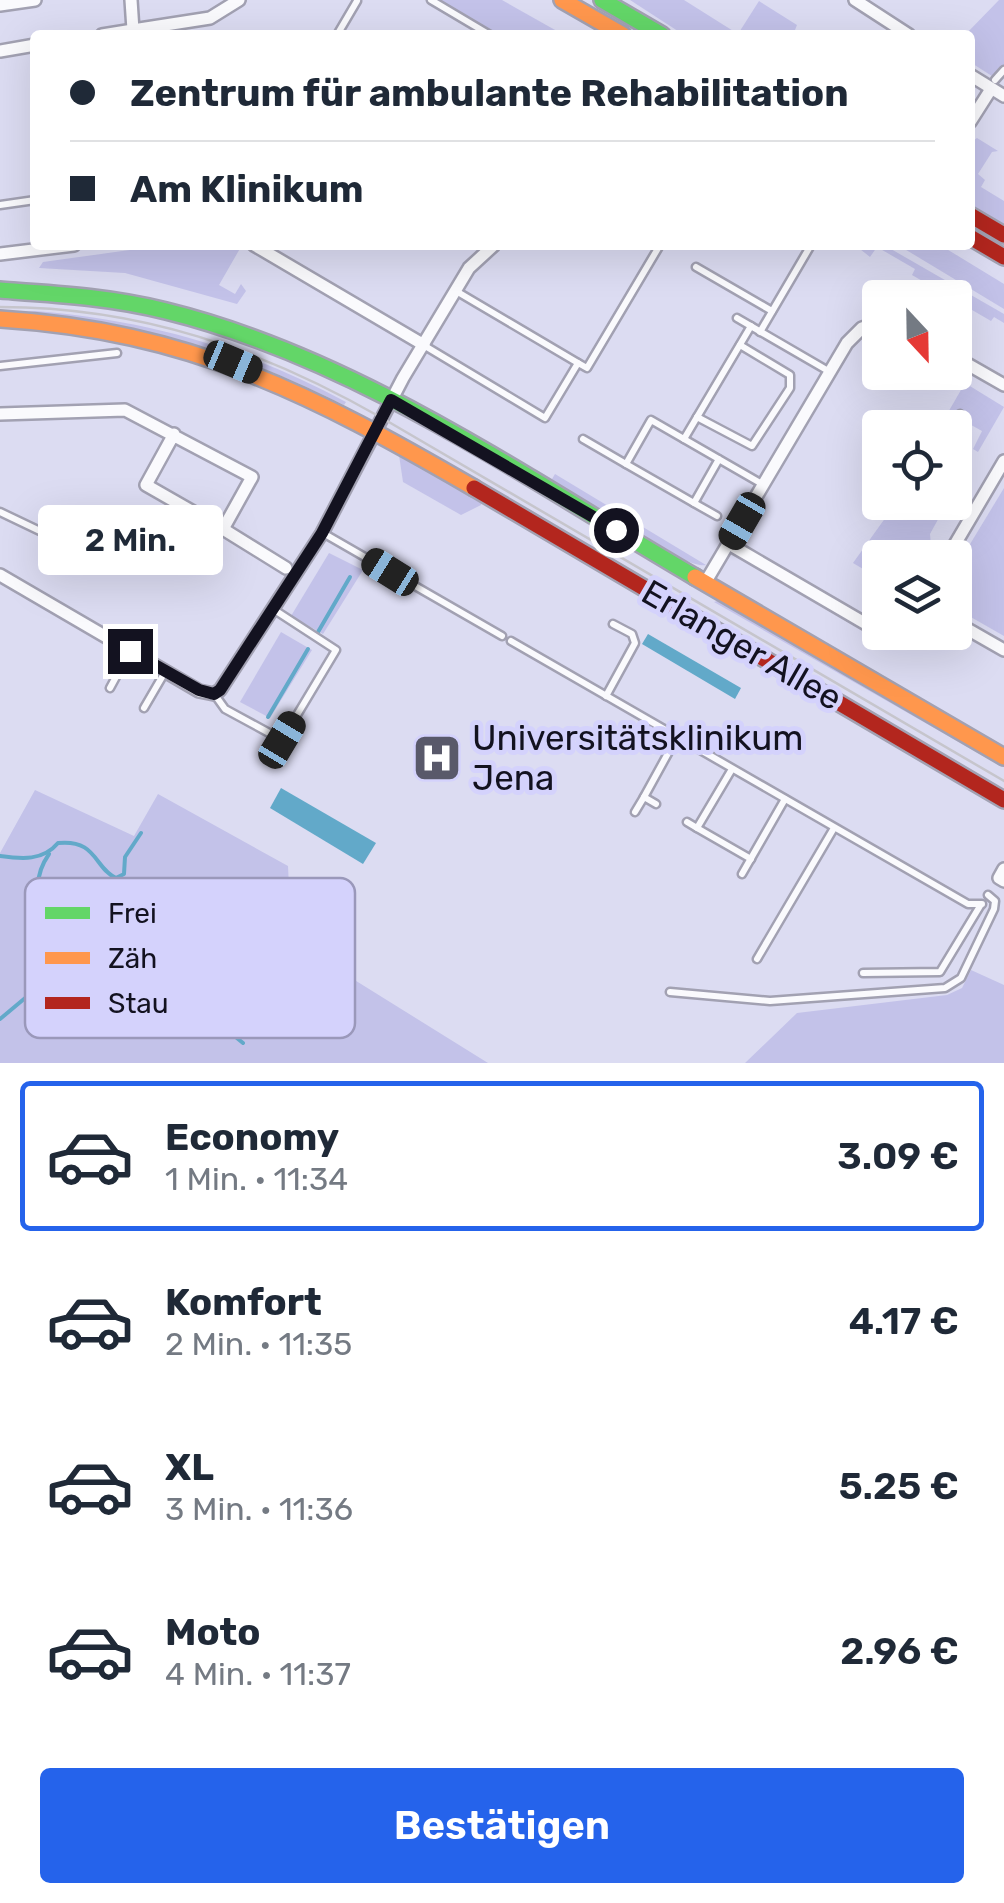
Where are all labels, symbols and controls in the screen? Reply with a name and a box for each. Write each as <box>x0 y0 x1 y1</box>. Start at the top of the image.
text: Zentrum für ambulante Rehabilitation <box>130 70 849 116</box>
text: Am Klinikum <box>130 166 364 212</box>
north arrow <box>862 280 972 390</box>
map controls <box>862 280 972 650</box>
car <box>200 336 266 388</box>
button: locate <box>862 410 972 520</box>
car <box>714 488 770 554</box>
callout: 2 Min. <box>38 506 222 576</box>
route start <box>594 508 639 553</box>
text: 2 Min. <box>85 521 176 559</box>
button: layers <box>862 540 972 650</box>
car <box>357 543 423 601</box>
street label: Erlanger Allee <box>635 571 849 719</box>
route end <box>108 629 153 674</box>
car <box>254 707 310 773</box>
place label: Universitätsklinikum Jena <box>472 717 803 799</box>
hospital icon: Universitätsklinikum Jena <box>411 732 463 784</box>
legend <box>25 878 355 1038</box>
text: Frei <box>108 897 157 930</box>
text: Zäh <box>108 942 157 975</box>
text: Stau <box>108 987 169 1020</box>
icon: car <box>45 1111 135 1201</box>
text: Economy <box>165 1114 339 1160</box>
text: 3.09 € <box>837 1133 959 1179</box>
text: 1 Min. · 11:34 <box>165 1160 348 1198</box>
icon: car <box>45 1276 135 1366</box>
text: Komfort <box>165 1279 322 1325</box>
text: 4.17 € <box>849 1298 959 1344</box>
text: 2 Min. · 11:35 <box>165 1325 352 1363</box>
icon: car <box>45 1441 135 1531</box>
text: XL <box>165 1444 214 1490</box>
text: 5.25 € <box>839 1463 959 1509</box>
text: 3 Min. · 11:36 <box>165 1490 353 1528</box>
icon: car <box>45 1606 135 1696</box>
text: Moto <box>165 1609 261 1655</box>
text: 2.96 € <box>840 1628 959 1674</box>
text: 4 Min. · 11:37 <box>165 1655 351 1693</box>
button: Bestätigen <box>40 1768 964 1883</box>

